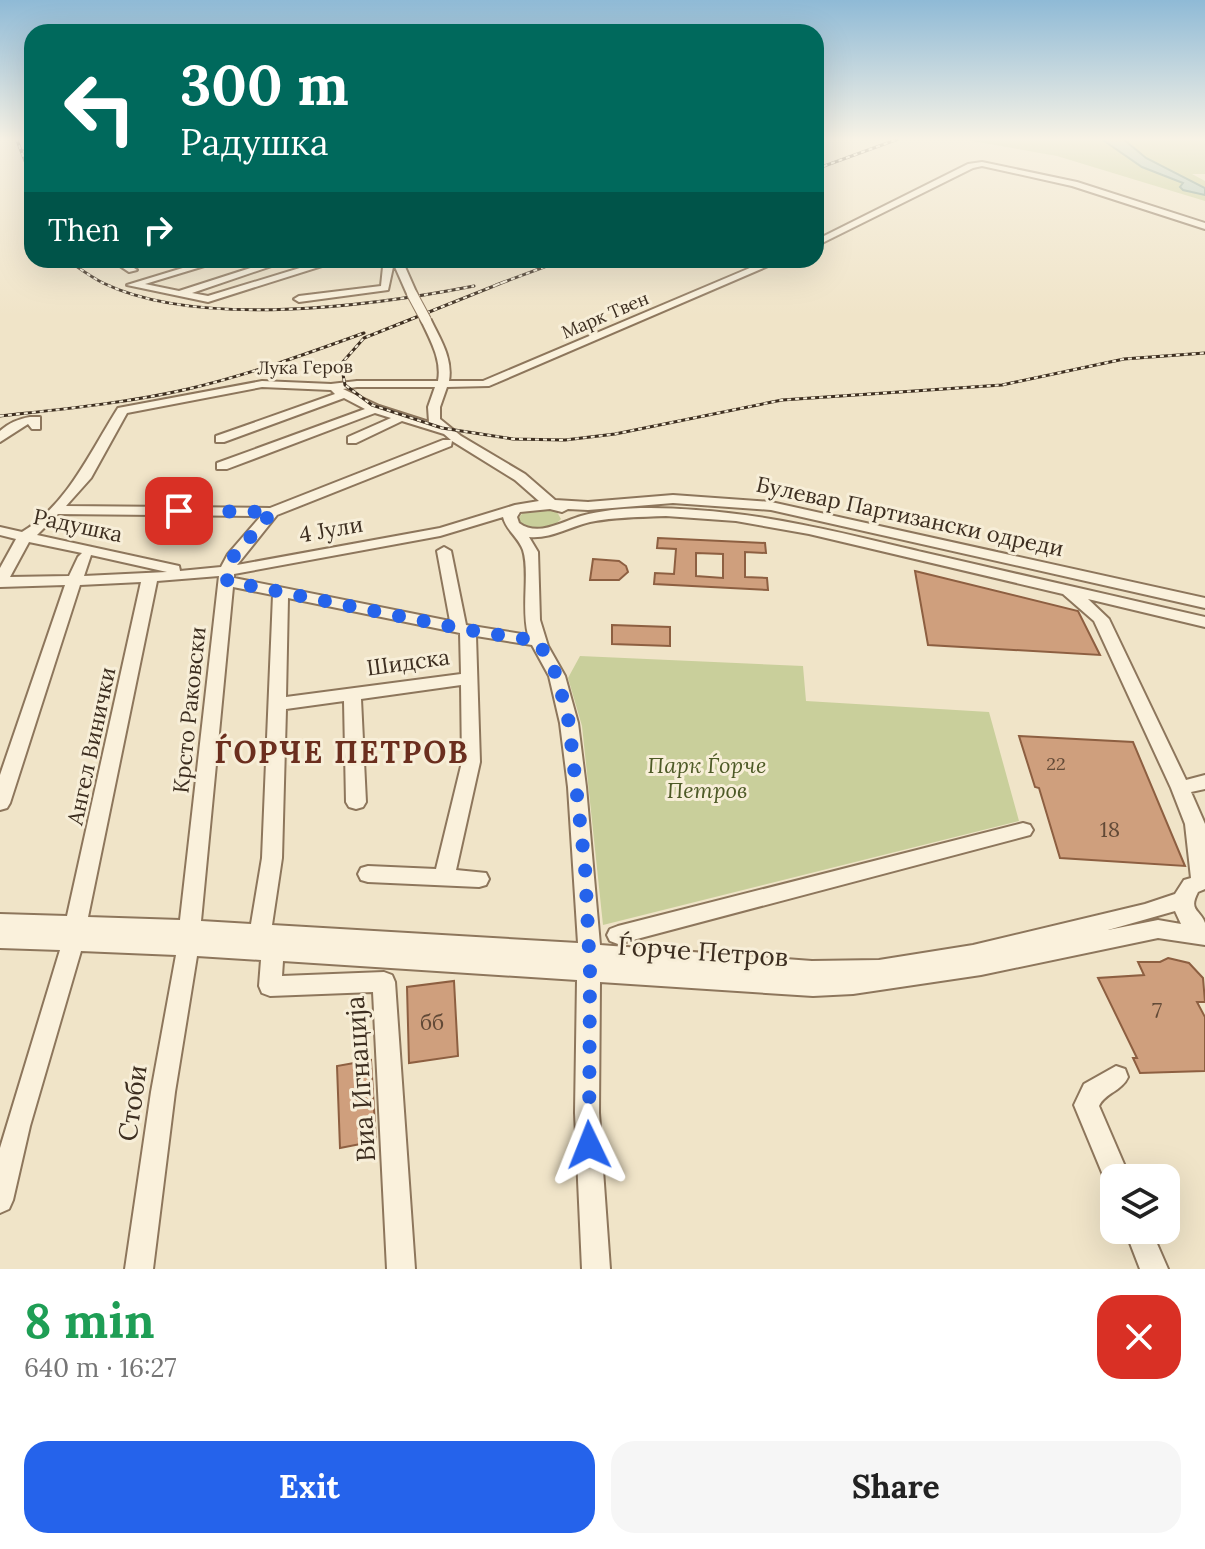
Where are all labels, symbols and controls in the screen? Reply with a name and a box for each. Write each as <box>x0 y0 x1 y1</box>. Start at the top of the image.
text: 300 m <box>180 49 349 120</box>
icon: left <box>48 56 152 160</box>
text: Радушка <box>180 119 328 165</box>
icon: right <box>136 208 180 252</box>
text: Then <box>48 211 120 249</box>
street label: Марк Твен <box>558 286 652 344</box>
street label: Лука Геров <box>257 355 353 379</box>
street label: Булевар Партизански одреди <box>754 470 1066 562</box>
pin <box>145 477 213 545</box>
icon: arrive <box>157 489 201 533</box>
street label: Радушка <box>31 502 125 548</box>
street label: 4 Јули <box>297 510 365 548</box>
street label: Крсто Раковски <box>166 625 212 795</box>
street label: Шидска <box>365 642 451 682</box>
street label: Ангел Винички <box>60 665 121 828</box>
district label: ЃОРЧЕ ПЕТРОВ <box>214 733 470 771</box>
park label: Парк Ѓорче Петров <box>648 751 766 804</box>
house number: 22 <box>1046 752 1066 775</box>
house number: 18 <box>1100 815 1120 843</box>
street label: Ѓорче Петров <box>617 929 789 973</box>
street label: Виа Игнација <box>338 995 382 1163</box>
house number: 7 <box>1152 996 1162 1024</box>
house number: бб <box>420 1008 444 1036</box>
street label: Стоби <box>110 1063 154 1143</box>
position arrow <box>547 1103 631 1187</box>
map controls <box>1100 1164 1180 1244</box>
button: layers <box>1100 1164 1180 1244</box>
text: 8 min <box>24 1290 155 1351</box>
button: close <box>1097 1295 1181 1379</box>
text: 640 m · 16:27 <box>24 1351 176 1384</box>
button: Exit <box>24 1441 595 1533</box>
button: Share <box>611 1441 1181 1533</box>

